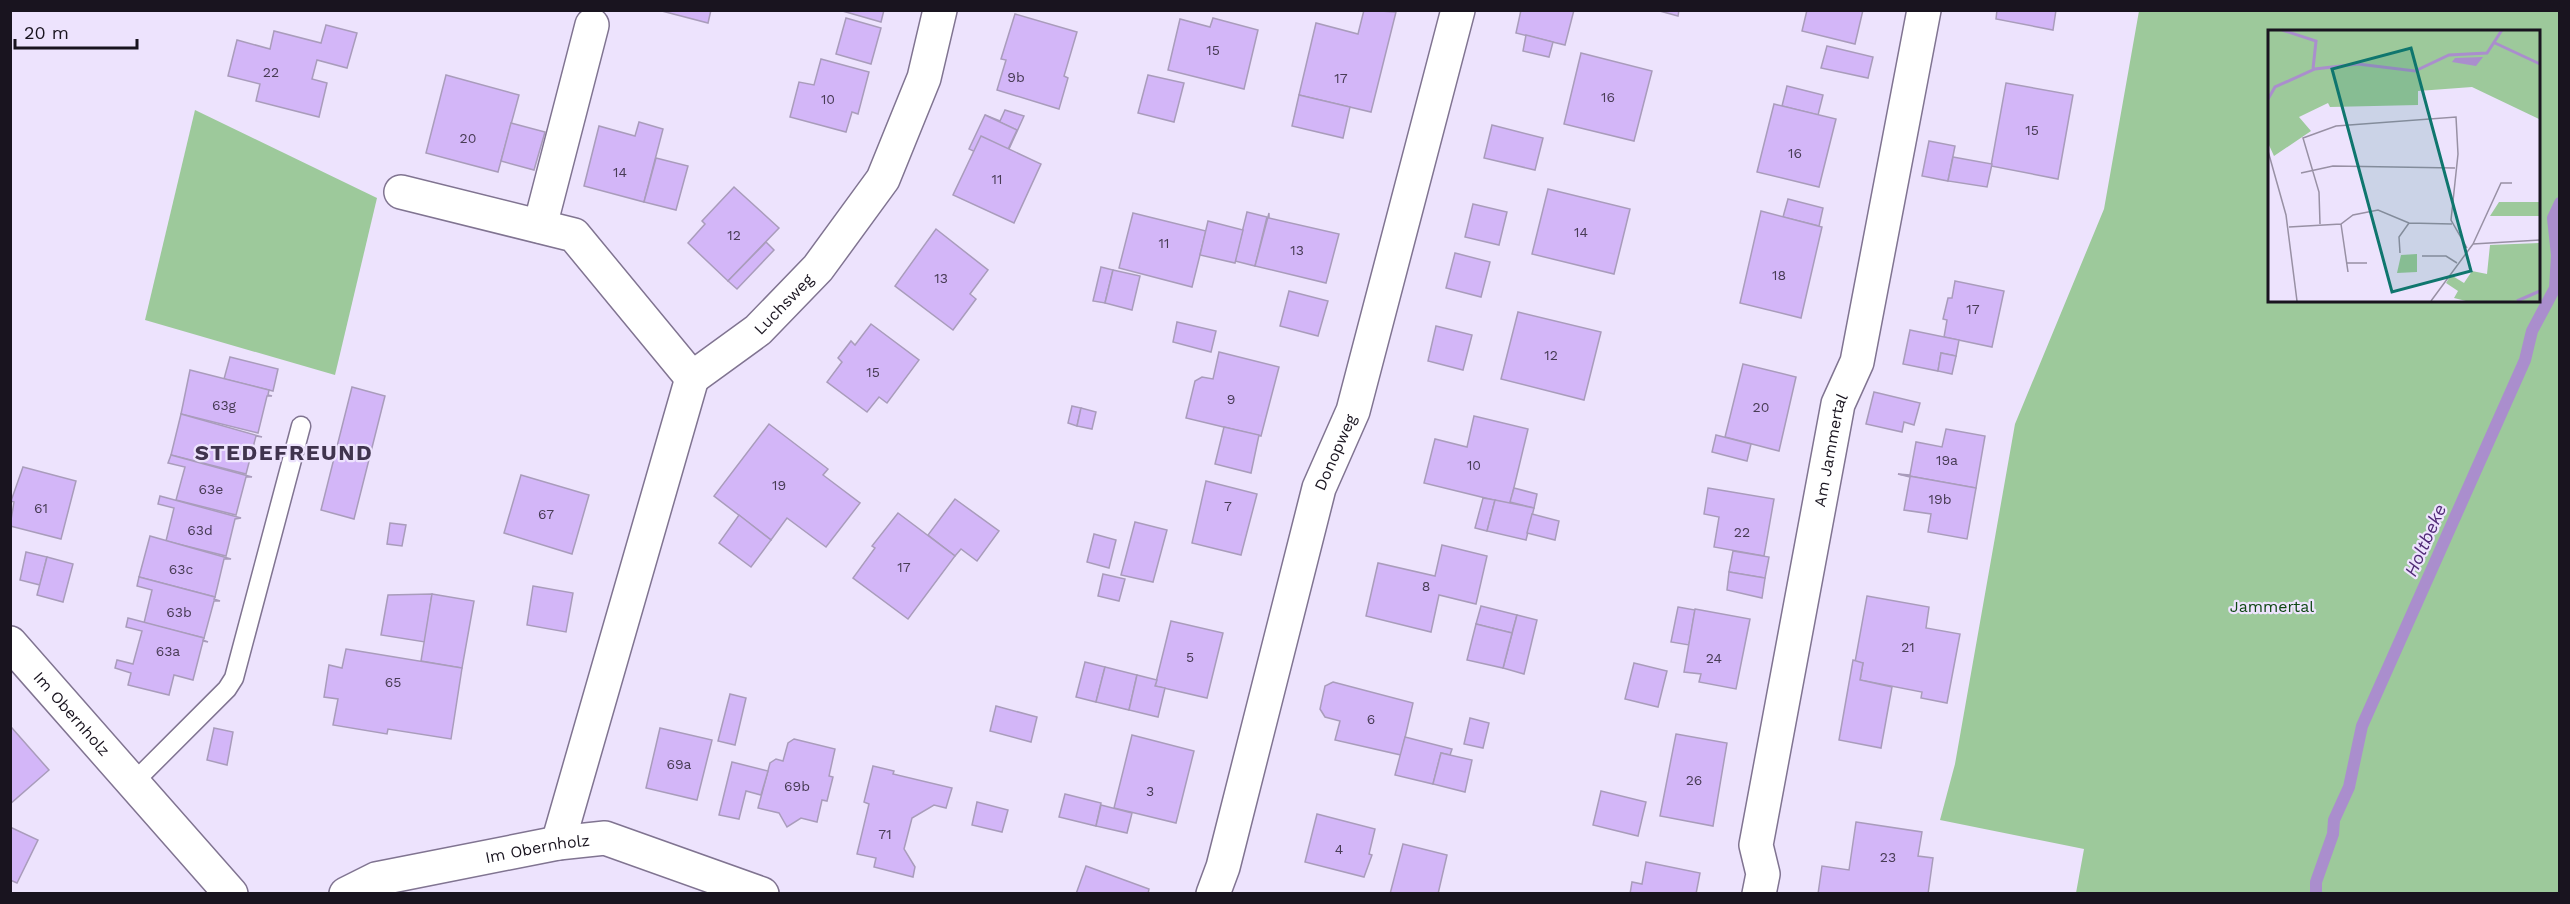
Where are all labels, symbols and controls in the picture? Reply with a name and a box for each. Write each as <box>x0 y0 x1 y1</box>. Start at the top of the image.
scale bar <box>15 12 136 50</box>
text: 20 m <box>24 22 69 43</box>
inset map <box>2268 30 2540 302</box>
house number: 15 <box>1206 42 1220 58</box>
house number: 22 <box>263 64 279 80</box>
house number: 9b <box>1007 69 1025 85</box>
house number: 17 <box>1334 70 1348 86</box>
house number: 16 <box>1601 89 1615 105</box>
house number: 10 <box>821 91 835 107</box>
house number: 15 <box>2025 122 2039 138</box>
house number: 20 <box>460 130 476 146</box>
house number: 16 <box>1788 145 1802 161</box>
house number: 14 <box>613 164 627 180</box>
house number: 11 <box>992 171 1002 187</box>
house number: 14 <box>1574 224 1588 240</box>
house number: 12 <box>727 227 741 243</box>
house number: 11 <box>1159 235 1169 251</box>
house number: 13 <box>1290 242 1304 258</box>
house number: 18 <box>1772 267 1786 283</box>
street label: Luchsweg <box>750 269 817 338</box>
house number: 13 <box>934 270 948 286</box>
house number: 17 <box>1966 301 1980 317</box>
house number: 12 <box>1544 347 1558 363</box>
house number: 15 <box>866 364 880 380</box>
street label: Am Jammertal <box>1810 390 1851 508</box>
house number: 9 <box>1227 391 1235 407</box>
house number: 63g <box>212 397 237 413</box>
house number: 20 <box>1753 399 1769 415</box>
street label: Donopweg <box>1310 411 1360 493</box>
district label: STEDEFREUND <box>195 440 373 465</box>
house number: 19a <box>1936 452 1958 468</box>
house number: 10 <box>1467 457 1481 473</box>
house number: 19 <box>772 477 786 493</box>
house number: 63e <box>199 481 223 497</box>
house number: 19b <box>1929 491 1951 507</box>
house number: 7 <box>1224 498 1232 514</box>
house number: 61 <box>34 500 48 516</box>
water label: Holtbeke <box>2400 501 2450 579</box>
house number: 67 <box>538 506 554 522</box>
house number: 63d <box>187 522 213 538</box>
house number: 22 <box>1734 524 1750 540</box>
house number: 17 <box>897 559 911 575</box>
house number: 63c <box>169 561 193 577</box>
house number: 8 <box>1422 578 1430 594</box>
park label: Jammertal <box>2230 597 2314 616</box>
house number: 63b <box>166 604 192 620</box>
house number: 21 <box>1901 639 1915 655</box>
house number: 63a <box>156 643 180 659</box>
house number: 5 <box>1186 649 1194 665</box>
house number: 24 <box>1706 650 1722 666</box>
street label: Im Obernholz <box>30 668 114 760</box>
house number: 65 <box>385 674 401 690</box>
house number: 6 <box>1367 711 1375 727</box>
house number: 69a <box>666 756 692 772</box>
house number: 26 <box>1686 772 1702 788</box>
house number: 69b <box>784 778 810 794</box>
house number: 3 <box>1146 783 1154 799</box>
house number: 71 <box>878 826 892 842</box>
street label: Im Obernholz <box>484 830 591 867</box>
house number: 4 <box>1335 841 1343 857</box>
house number: 23 <box>1880 849 1896 865</box>

